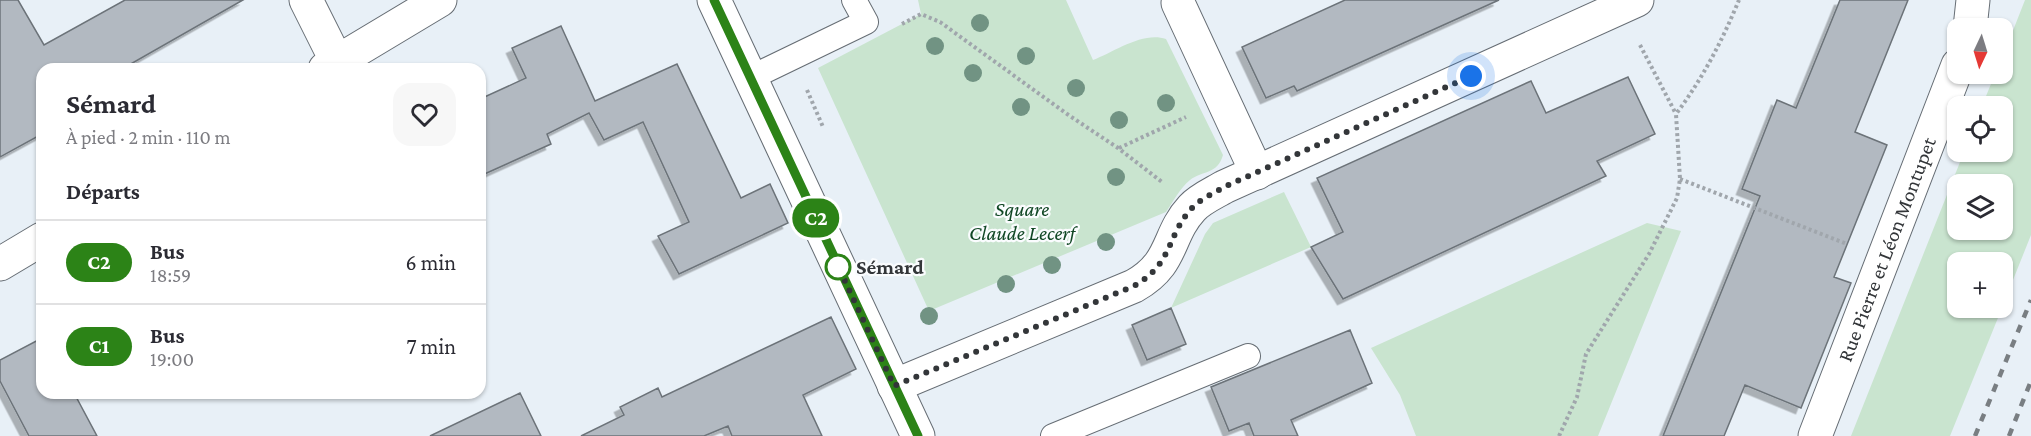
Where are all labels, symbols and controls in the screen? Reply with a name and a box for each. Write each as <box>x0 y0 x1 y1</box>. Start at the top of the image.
north arrow <box>1947 18 2013 84</box>
map controls <box>1947 18 2013 318</box>
your location <box>1456 61 1486 91</box>
button: heart <box>393 83 456 146</box>
text: Sémard <box>66 88 156 119</box>
button: locate <box>1947 96 2013 162</box>
text: À pied · 2 min · 110 m <box>66 126 231 148</box>
street label: Rue Pierre et Léon Montupet <box>1833 133 1941 365</box>
button: layers <box>1947 174 2013 240</box>
text: Départs <box>66 179 140 204</box>
park label: Square Claude Lecerf <box>969 197 1079 245</box>
line badge: C2 <box>789 198 843 238</box>
text: C2 <box>804 206 828 230</box>
text: Bus <box>150 239 184 264</box>
text: C2 <box>87 250 111 274</box>
text: 6 min <box>405 250 456 275</box>
button: + <box>1947 252 2013 318</box>
marker: Sémard <box>825 254 851 280</box>
place label: Sémard <box>856 255 924 279</box>
text: 18:59 <box>150 264 191 286</box>
text: Bus <box>150 323 184 348</box>
text: C1 <box>89 334 109 358</box>
text: 7 min <box>406 334 456 359</box>
text: 19:00 <box>150 348 194 370</box>

